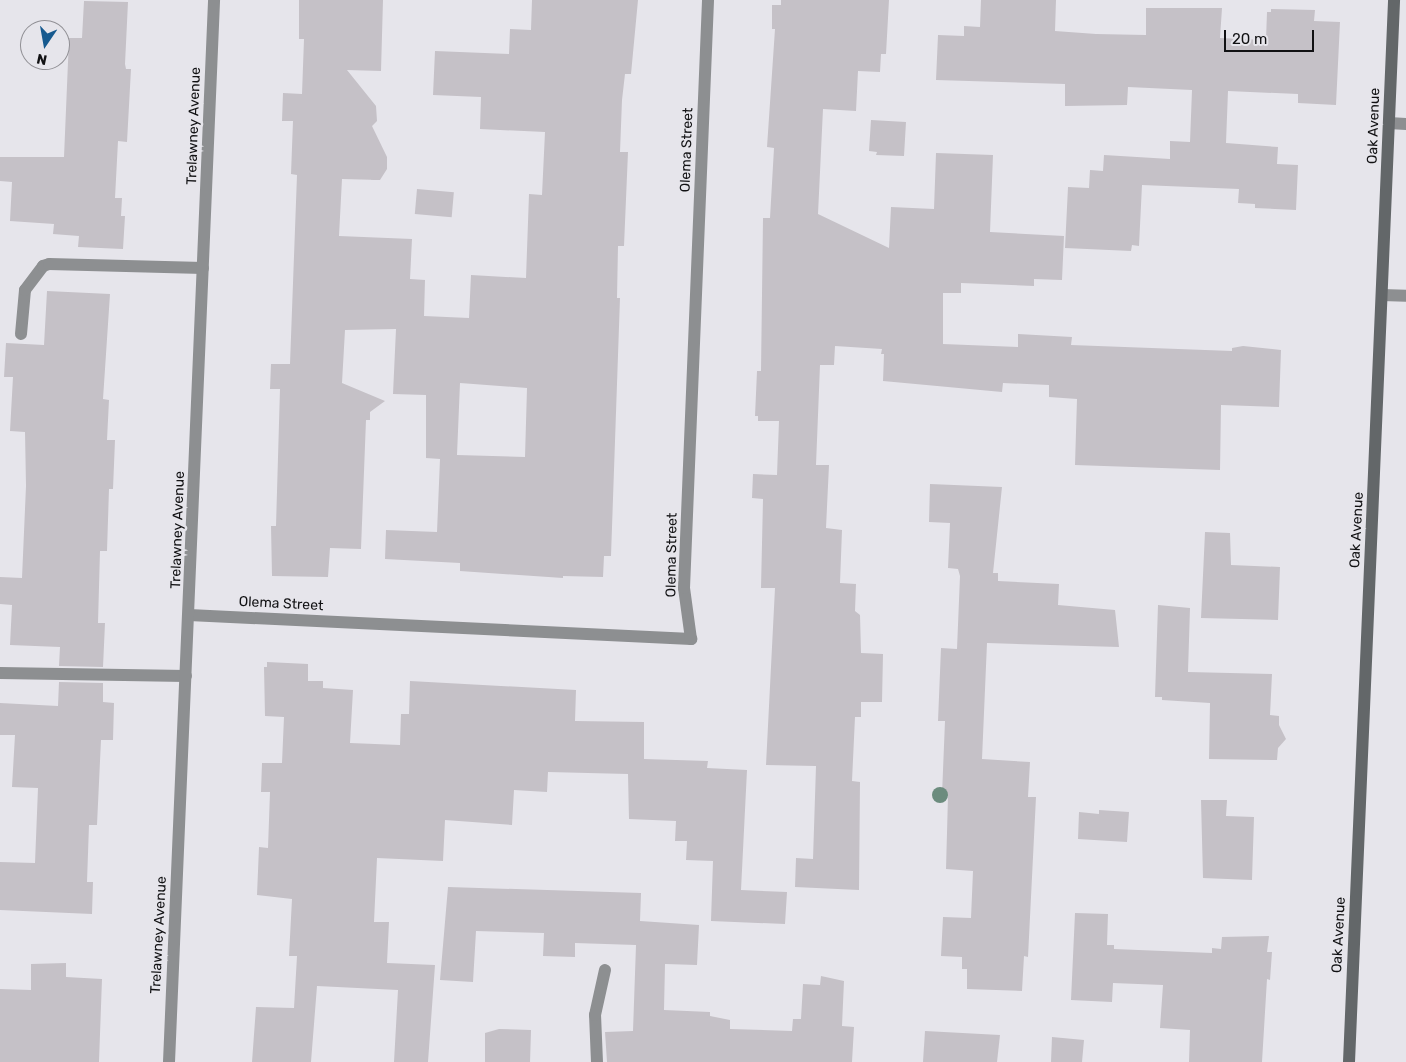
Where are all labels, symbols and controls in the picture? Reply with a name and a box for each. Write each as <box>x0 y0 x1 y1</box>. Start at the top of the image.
north arrow <box>20 20 70 70</box>
scale bar <box>1226 20 1316 52</box>
text: 20 m <box>1232 30 1267 48</box>
text: N <box>35 50 49 69</box>
street label: Trelawney Avenue <box>184 66 204 186</box>
street label: Oak Avenue <box>1364 87 1384 165</box>
street label: Olema Street <box>677 107 697 193</box>
street label: Trelawney Avenue <box>168 470 188 590</box>
street label: Oak Avenue <box>1347 491 1367 569</box>
street label: Olema Street <box>663 512 681 598</box>
street label: Olema Street <box>238 593 324 615</box>
street label: Trelawney Avenue <box>148 875 170 995</box>
street label: Oak Avenue <box>1329 896 1349 974</box>

